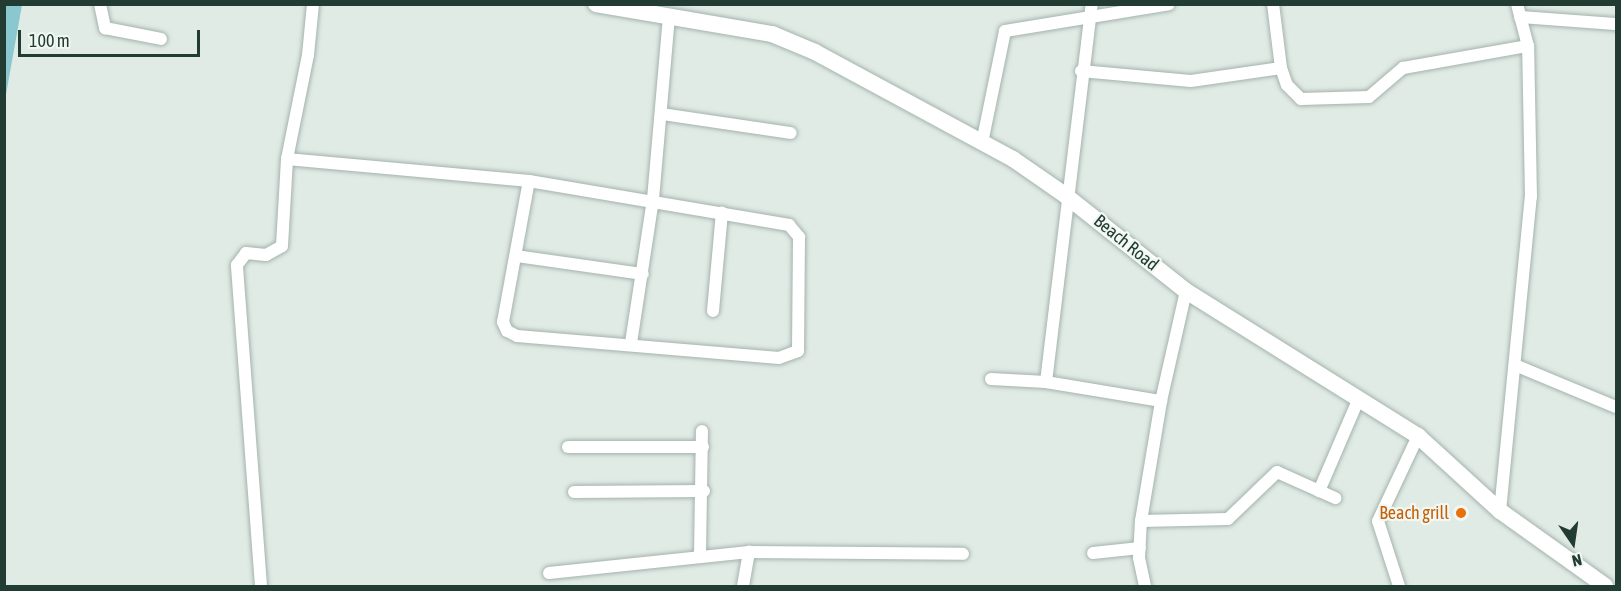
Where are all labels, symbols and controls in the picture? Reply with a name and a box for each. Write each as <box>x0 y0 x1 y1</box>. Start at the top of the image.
scale bar <box>21 18 202 56</box>
text: 100 m <box>29 30 70 51</box>
street label: Beach Road <box>1089 210 1163 276</box>
place label: Beach grill <box>1379 502 1449 524</box>
marker: Beach grill <box>1454 506 1468 520</box>
north arrow <box>1543 513 1603 573</box>
text: N <box>1570 551 1584 570</box>

